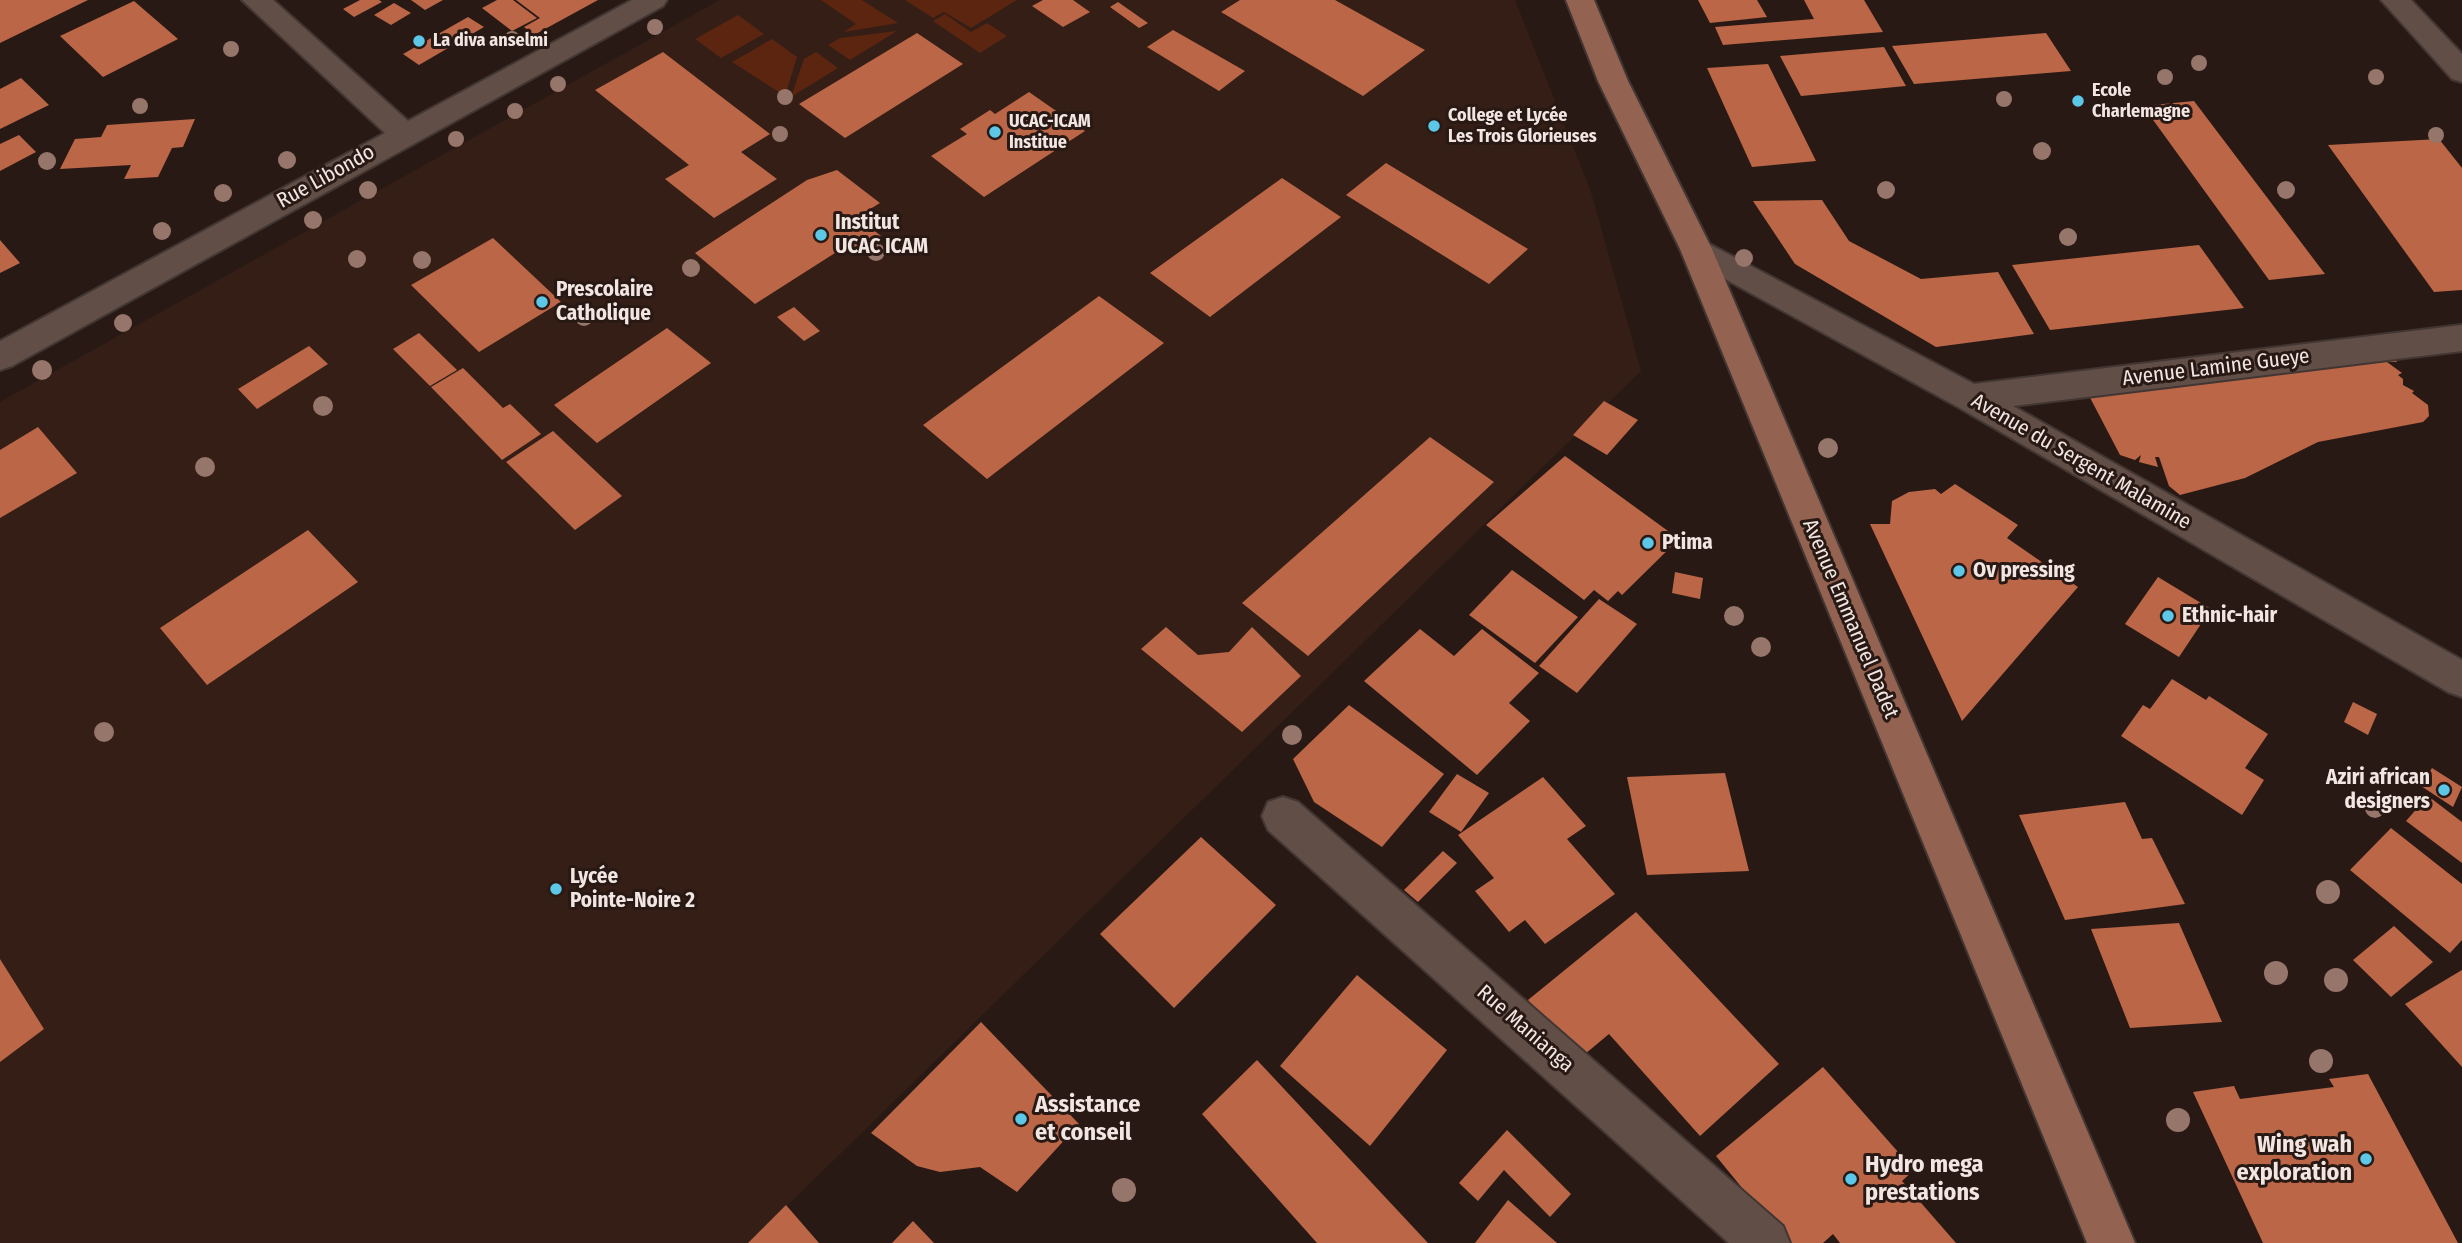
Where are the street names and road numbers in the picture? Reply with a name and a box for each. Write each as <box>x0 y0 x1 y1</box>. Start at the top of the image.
street label: Rue Libondo <box>273 140 379 214</box>
street label: Avenue Lamine Gueye <box>2121 344 2311 392</box>
street label: Avenue du Sergent Malamine <box>1967 389 2195 535</box>
street label: Avenue Emmanuel Dadet <box>1797 516 1903 722</box>
street label: Rue Manianga <box>1471 980 1579 1078</box>

